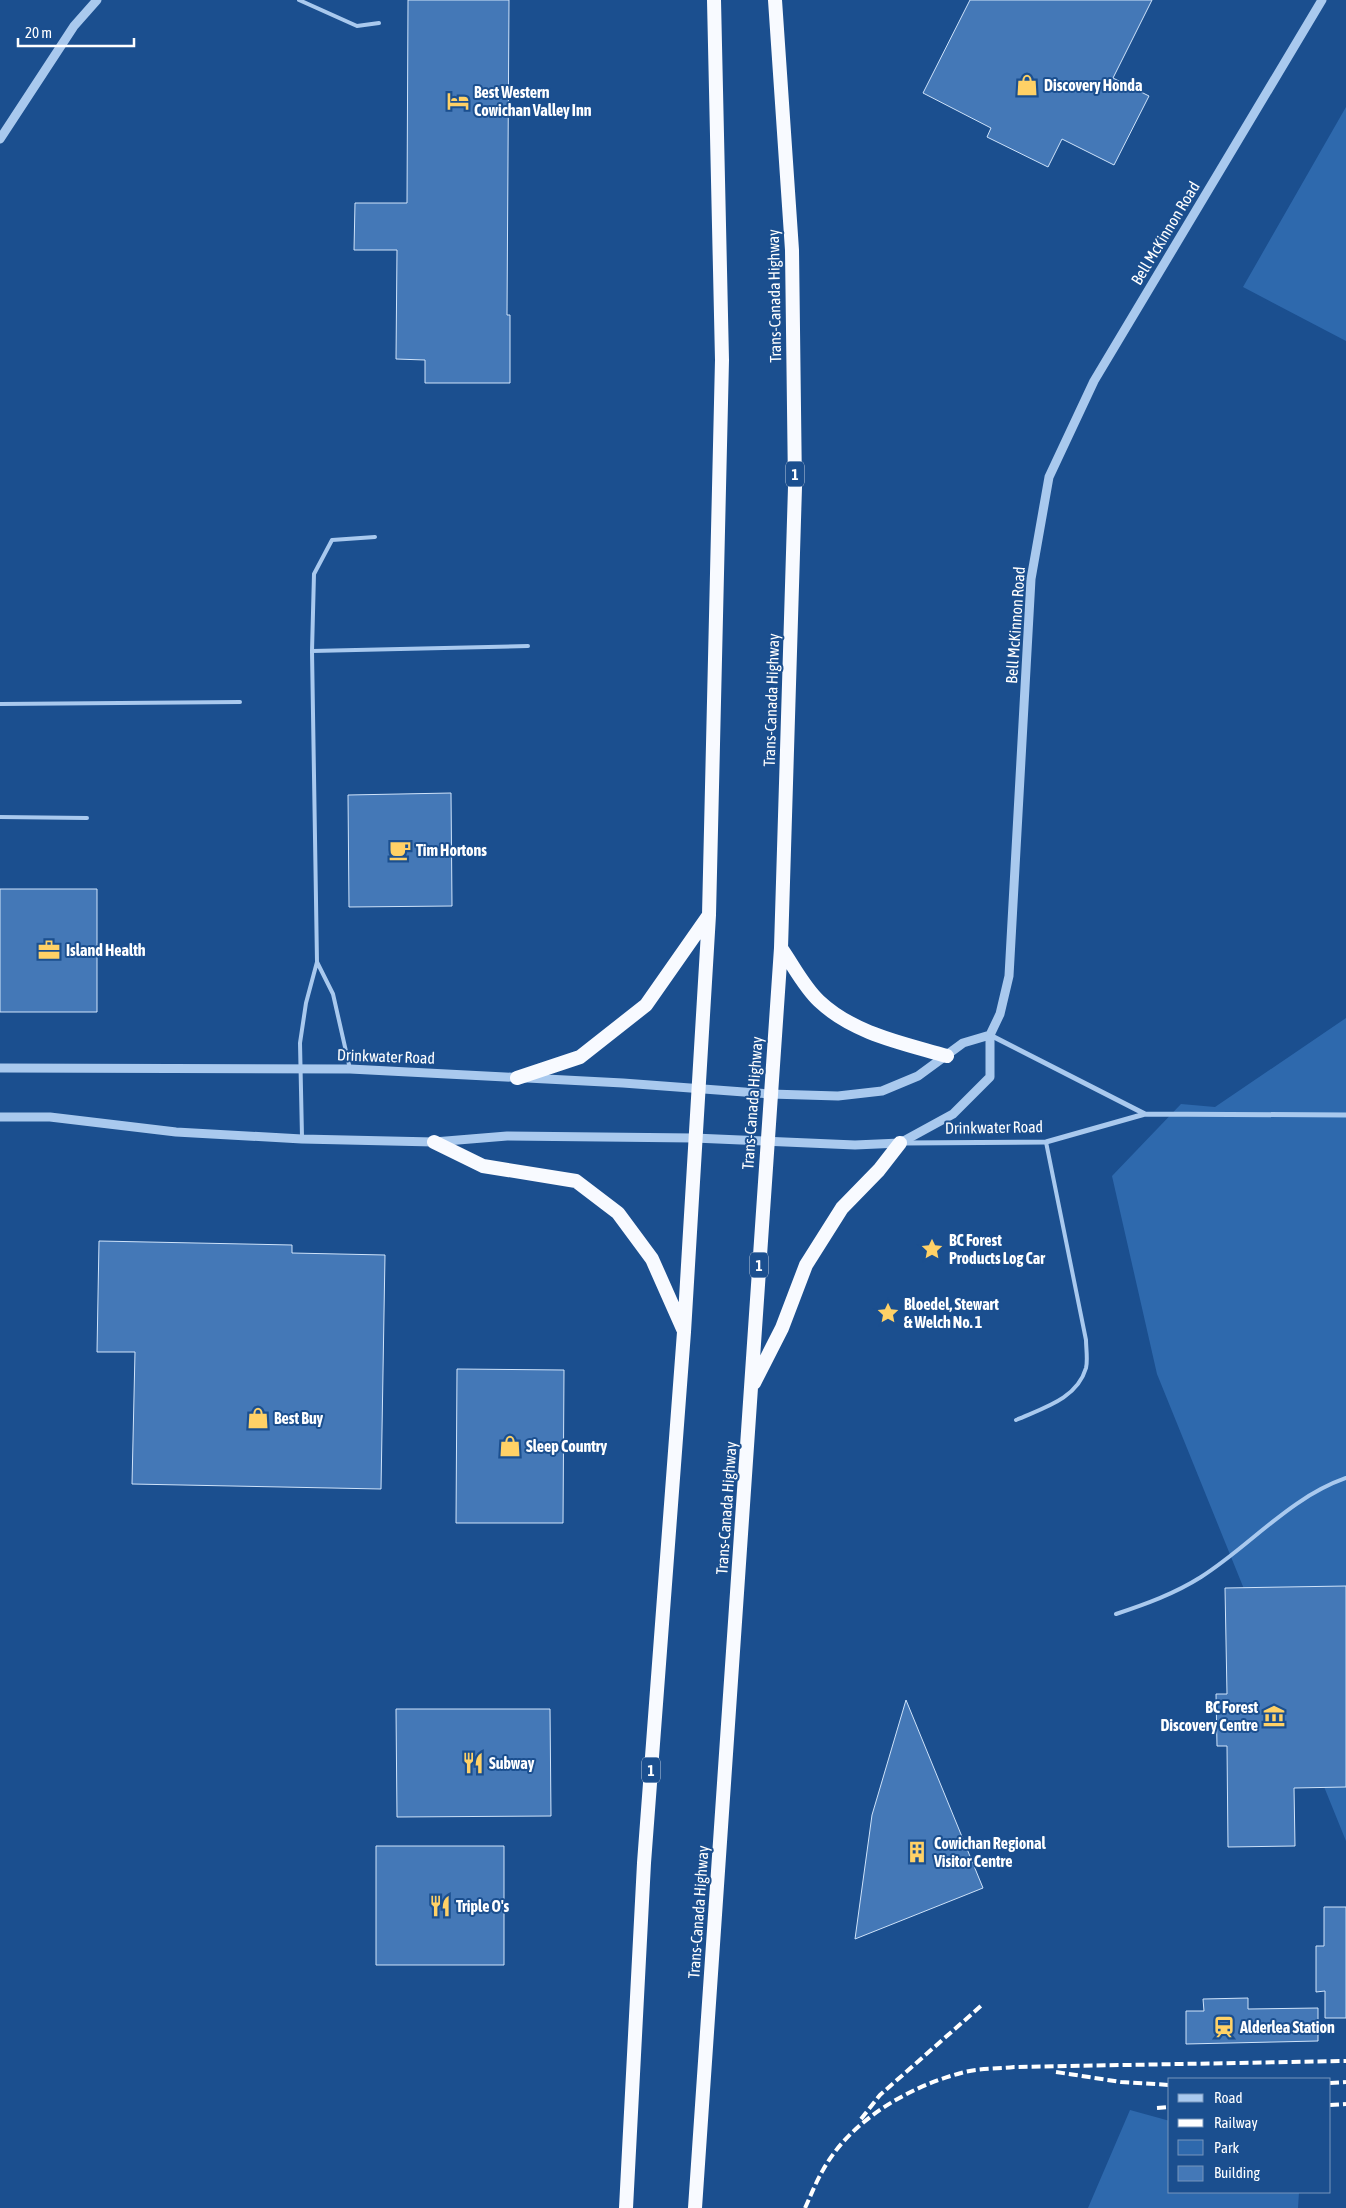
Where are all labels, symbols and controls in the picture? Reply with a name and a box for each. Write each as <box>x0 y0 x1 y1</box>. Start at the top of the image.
scale bar <box>18 15 134 47</box>
text: 20 m <box>25 24 52 41</box>
shop icon: Discovery Honda <box>1014 72 1040 98</box>
place label: Discovery Honda <box>1044 76 1142 94</box>
place label: Best Western Cowichan Valley Inn <box>474 83 592 119</box>
hotel icon: Best Western Cowichan Valley Inn <box>445 88 471 114</box>
street label: Bell McKinnon Road <box>1127 178 1203 288</box>
street label: Trans-Canada Highway <box>764 229 785 363</box>
road number: 1 <box>786 462 804 486</box>
street label: Bell McKinnon Road <box>1002 566 1028 684</box>
street label: Trans-Canada Highway <box>760 633 783 767</box>
cafe icon: Tim Hortons <box>387 837 413 863</box>
place label: Tim Hortons <box>416 841 487 859</box>
office icon: Island Health <box>36 937 62 963</box>
place label: Island Health <box>66 941 146 959</box>
street label: Trans-Canada Highway <box>738 1035 767 1170</box>
street label: Drinkwater Road <box>337 1045 435 1067</box>
street label: Drinkwater Road <box>945 1117 1043 1137</box>
place label: BC Forest Products Log Car <box>949 1231 1045 1267</box>
place icon: BC Forest Products Log Car <box>919 1236 945 1262</box>
road number: 1 <box>750 1252 768 1278</box>
place label: Bloedel, Stewart & Welch No. 1 <box>904 1295 999 1331</box>
place icon: Bloedel, Stewart & Welch No. 1 <box>875 1300 901 1326</box>
shop icon: Best Buy <box>245 1405 271 1431</box>
place label: Best Buy <box>274 1409 324 1427</box>
shop icon: Sleep Country <box>497 1433 523 1459</box>
place label: Sleep Country <box>526 1437 608 1455</box>
street label: Trans-Canada Highway <box>712 1440 741 1575</box>
place label: BC Forest Discovery Centre <box>1160 1698 1258 1734</box>
museum icon: BC Forest Discovery Centre <box>1261 1703 1287 1729</box>
restaurant icon: Subway <box>460 1750 486 1776</box>
place label: Subway <box>489 1754 535 1772</box>
road number: 1 <box>642 1758 660 1782</box>
place label: Cowichan Regional Visitor Centre <box>933 1834 1046 1870</box>
building icon: Cowichan Regional Visitor Centre <box>904 1839 930 1865</box>
street label: Trans-Canada Highway <box>684 1844 713 1979</box>
restaurant icon: Triple O's <box>427 1893 453 1919</box>
place label: Triple O's <box>456 1897 510 1915</box>
station icon: Alderlea Station <box>1211 2014 1237 2040</box>
place label: Alderlea Station <box>1239 2018 1335 2036</box>
legend <box>1168 2078 1331 2193</box>
text: Road <box>1214 2089 1243 2106</box>
text: Railway <box>1214 2114 1258 2131</box>
text: Park <box>1214 2139 1239 2156</box>
text: Building <box>1214 2164 1260 2181</box>

